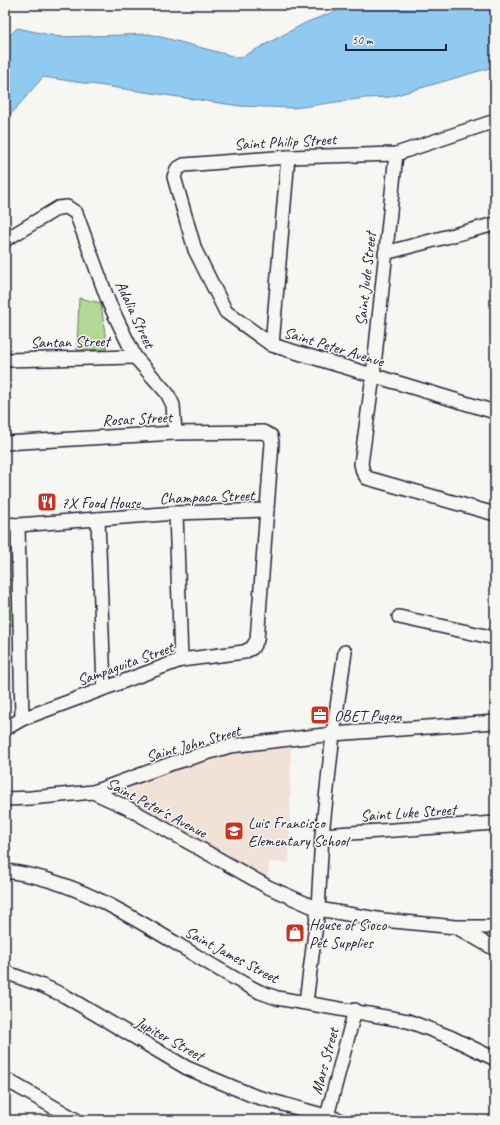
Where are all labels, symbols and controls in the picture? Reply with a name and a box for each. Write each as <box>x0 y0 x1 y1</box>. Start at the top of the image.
scale bar <box>346 26 446 52</box>
text: 50 m <box>352 32 374 48</box>
street label: Saint Philip Street <box>234 129 338 155</box>
street label: Saint Jude Street <box>351 228 381 327</box>
street label: Adalia Street <box>111 278 160 353</box>
street label: Saint Peter Avenue <box>281 322 388 372</box>
street label: Santan Street <box>30 331 113 353</box>
street label: Rosas Street <box>102 407 174 431</box>
street label: Champaca Street <box>159 485 256 509</box>
restaurant icon: 7X Food House <box>36 491 58 513</box>
place label: 7X Food House <box>61 493 142 513</box>
street label: Sampaguita Street <box>75 637 178 691</box>
office icon: OBET Pugon <box>309 704 331 726</box>
place label: OBET Pugon <box>334 706 402 726</box>
street label: Saint John Street <box>144 721 244 767</box>
street label: Saint Peter's Avenue <box>103 773 212 844</box>
street label: Saint Luke Street <box>360 799 459 826</box>
place label: Luis Francisco Elementary School <box>248 813 351 851</box>
school or university icon: Luis Francisco Elementary School <box>223 820 245 842</box>
place label: House of Sioco Pet Supplies <box>309 915 388 953</box>
street label: Saint James Street <box>181 922 283 989</box>
shop icon: House of Sioco Pet Supplies <box>284 922 306 944</box>
street label: Jupiter Street <box>131 1012 209 1067</box>
street label: Mars Street <box>306 1024 344 1097</box>

